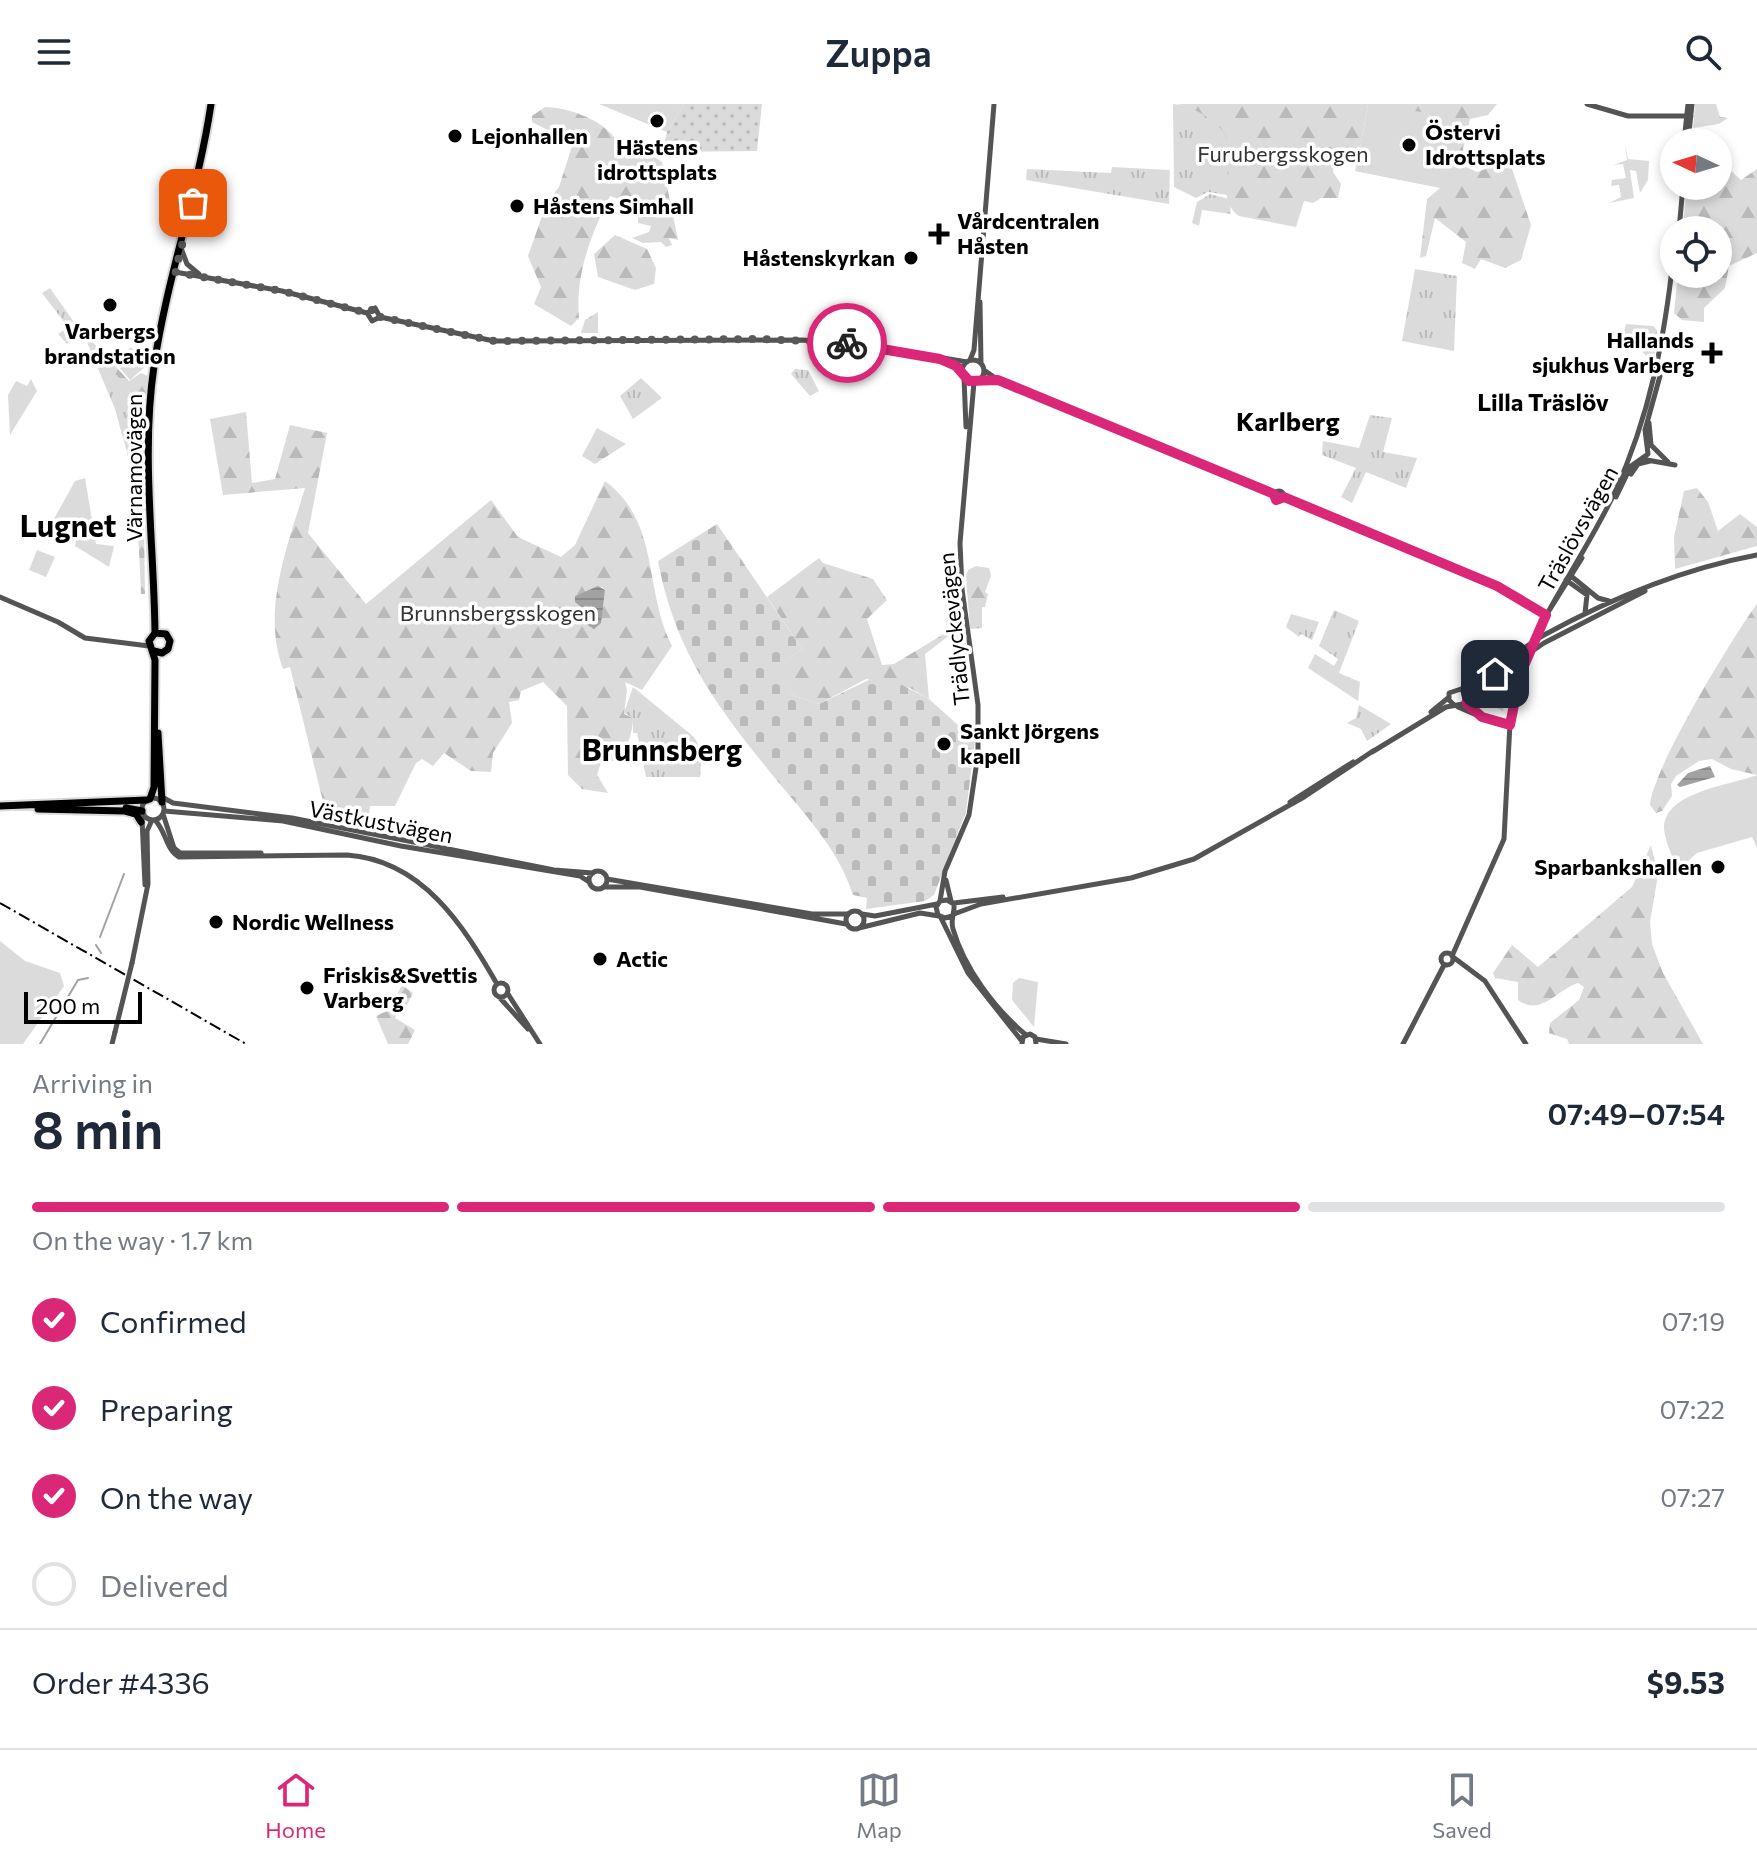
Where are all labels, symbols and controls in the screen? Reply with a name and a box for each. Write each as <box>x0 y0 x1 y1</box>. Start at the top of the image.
icon: menu <box>32 30 76 74</box>
text: Zuppa <box>825 30 932 74</box>
icon: search <box>1681 30 1725 74</box>
marker: Hästens idrottsplats <box>648 112 666 130</box>
place label: Östervi Idrottsplats <box>1425 118 1546 170</box>
place label: Lejonhallen <box>471 122 588 149</box>
marker: Lejonhallen <box>446 127 464 145</box>
north arrow <box>1660 128 1732 200</box>
map controls <box>1660 128 1732 288</box>
place label: Hästens idrottsplats <box>597 133 717 185</box>
marker: Östervi Idrottsplats <box>1400 136 1418 154</box>
park label: Furubergsskogen <box>1197 140 1369 167</box>
pin <box>159 169 227 237</box>
icon: bag <box>171 181 215 225</box>
place label: Håstens Simhall <box>533 192 694 219</box>
marker: Håstens Simhall <box>508 197 526 215</box>
place label: Vårdcentralen Håsten <box>957 207 1100 259</box>
button: locate <box>1660 216 1732 288</box>
marker: Vårdcentralen Håsten <box>928 223 950 245</box>
place label: Håstenskyrkan <box>742 244 895 271</box>
marker: Håstenskyrkan <box>902 249 920 267</box>
marker: Varbergs brandstation <box>101 296 119 314</box>
courier <box>807 303 887 383</box>
place label: Varbergs brandstation <box>44 317 176 369</box>
icon: bike <box>825 321 869 365</box>
place label: Hallands sjukhus Varberg <box>1532 326 1694 378</box>
marker: Hallands sjukhus Varberg <box>1701 342 1723 364</box>
district label: Lilla Träslöv <box>1477 387 1609 416</box>
street label: Värnamovägen <box>120 394 147 542</box>
district label: Karlberg <box>1236 405 1340 436</box>
street label: Träslövsvägen <box>1532 461 1623 596</box>
district label: Lugnet <box>20 506 116 543</box>
street label: Trädlyckevägen <box>932 551 975 707</box>
park label: Brunnsbergsskogen <box>400 599 596 626</box>
pin <box>1461 640 1529 708</box>
icon: home <box>1473 652 1517 696</box>
place label: Sankt Jörgens kapell <box>960 717 1099 769</box>
district label: Brunnsberg <box>582 730 742 767</box>
marker: Sankt Jörgens kapell <box>935 735 953 753</box>
street label: Västkustvägen <box>307 794 455 849</box>
place label: Sparbankshallen <box>1534 853 1702 880</box>
marker: Sparbankshallen <box>1709 858 1727 876</box>
place label: Nordic Wellness <box>232 908 394 935</box>
marker: Nordic Wellness <box>207 913 225 931</box>
place label: Actic <box>616 945 668 972</box>
marker: Actic <box>591 950 609 968</box>
place label: Friskis&Svettis Varberg <box>323 961 477 1013</box>
marker: Friskis&Svettis Varberg <box>298 979 316 997</box>
scale bar <box>24 988 142 1024</box>
text: 200 m <box>36 992 100 1019</box>
text: Arriving in <box>32 1067 153 1098</box>
text: 07:49–07:54 <box>1547 1094 1725 1131</box>
text: 8 min <box>32 1096 163 1160</box>
text: On the way · 1.7 km <box>32 1224 253 1255</box>
icon: check <box>32 1298 76 1342</box>
text: Confirmed <box>100 1302 247 1339</box>
text: 07:19 <box>1661 1305 1725 1336</box>
icon: check <box>32 1386 76 1430</box>
text: Preparing <box>100 1390 233 1427</box>
text: 07:22 <box>1659 1393 1725 1424</box>
icon: check <box>32 1474 76 1518</box>
text: On the way <box>100 1478 253 1515</box>
text: 07:27 <box>1660 1481 1725 1512</box>
text: Delivered <box>100 1566 229 1603</box>
text: Order #4336 <box>32 1663 210 1700</box>
text: $9.53 <box>1647 1663 1725 1700</box>
tab: Home <box>265 1768 326 1843</box>
tab: Map <box>856 1768 902 1843</box>
tab: Saved <box>1432 1768 1492 1843</box>

